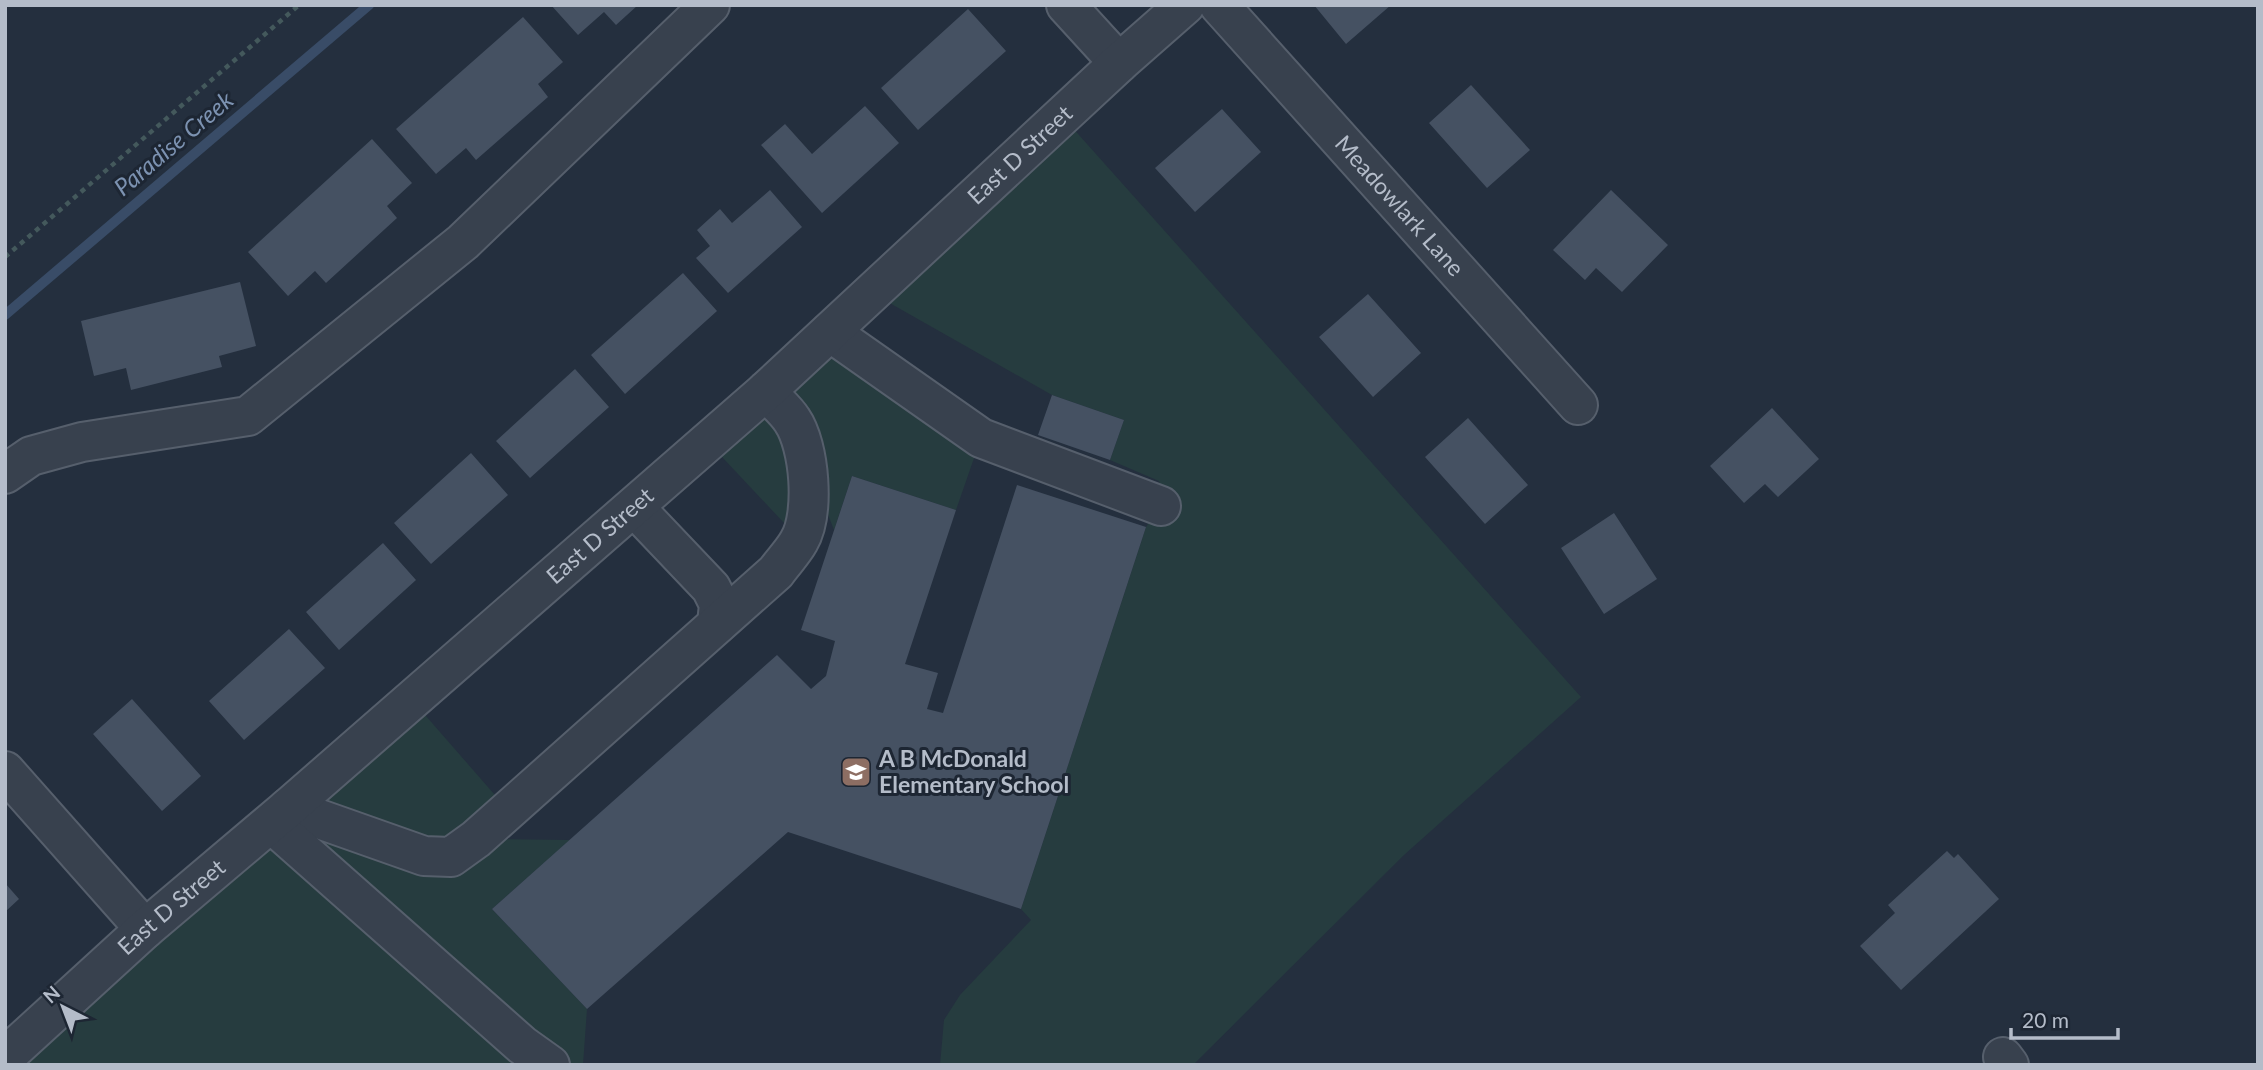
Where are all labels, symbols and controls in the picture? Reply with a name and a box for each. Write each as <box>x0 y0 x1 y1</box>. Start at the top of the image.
water label: Paradise Creek <box>108 84 239 201</box>
street label: East D Street <box>961 98 1078 210</box>
street label: Meadowlark Lane <box>1330 129 1470 281</box>
street label: East D Street <box>540 480 659 589</box>
place label: A B McDonald Elementary School <box>878 744 1069 798</box>
school or university icon: A B McDonald Elementary School <box>839 755 873 789</box>
street label: East D Street <box>111 852 231 960</box>
north arrow <box>28 972 98 1042</box>
text: N <box>38 981 64 1007</box>
scale bar <box>2011 996 2118 1040</box>
text: 20 m <box>2022 1007 2069 1032</box>

